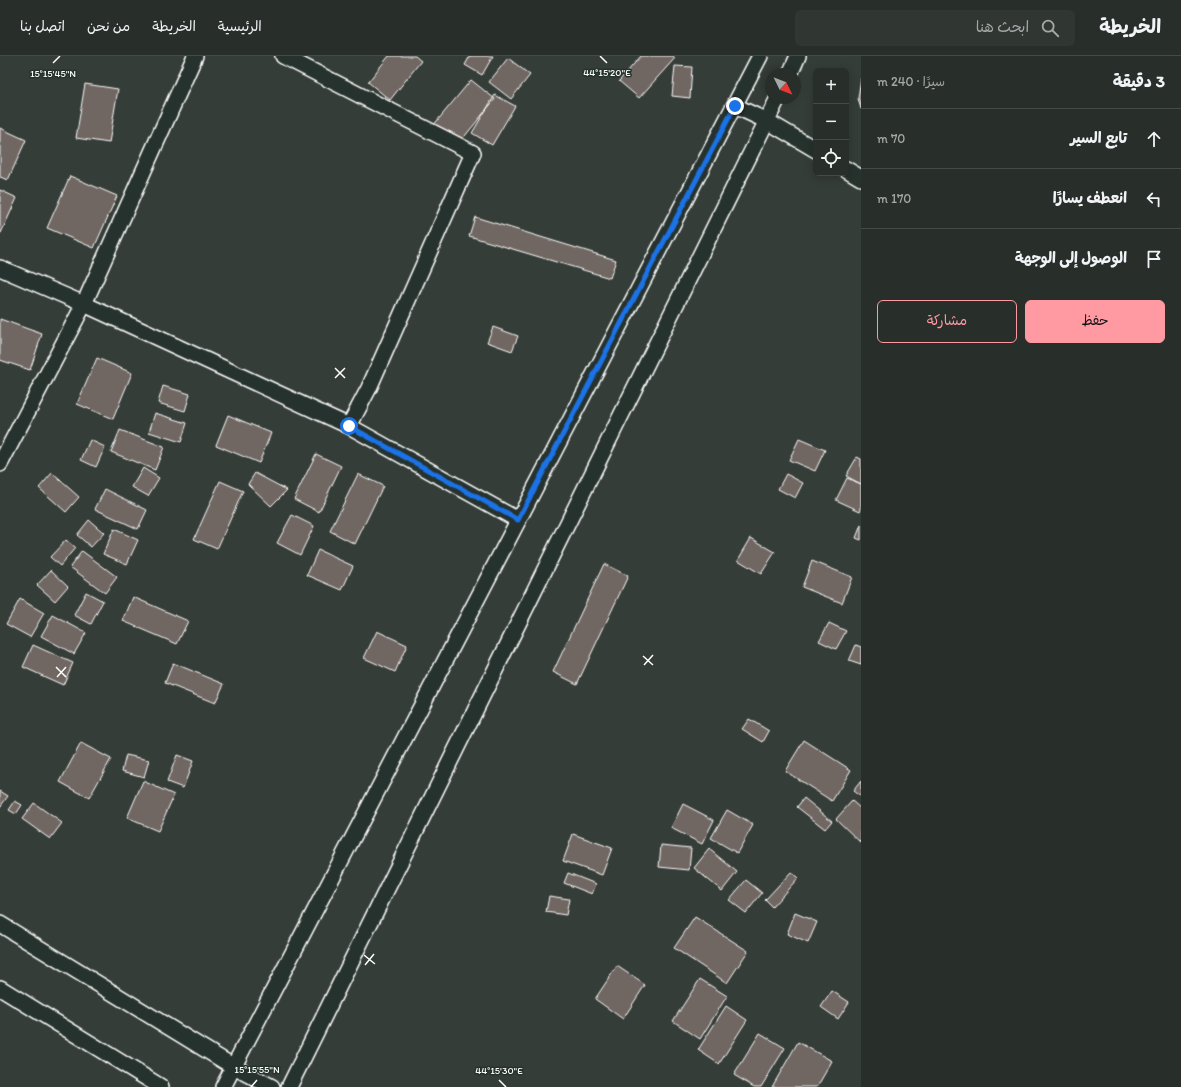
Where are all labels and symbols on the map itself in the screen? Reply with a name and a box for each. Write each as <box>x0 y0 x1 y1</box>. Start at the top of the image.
text: 44°15'20"E <box>583 66 631 79</box>
text: 15°15'45"N <box>30 67 76 80</box>
north arrow <box>765 68 801 104</box>
route end <box>726 97 744 115</box>
route start <box>340 417 358 435</box>
text: 15°15'55"N <box>234 1063 280 1076</box>
text: 44°15'30"E <box>475 1064 523 1077</box>

